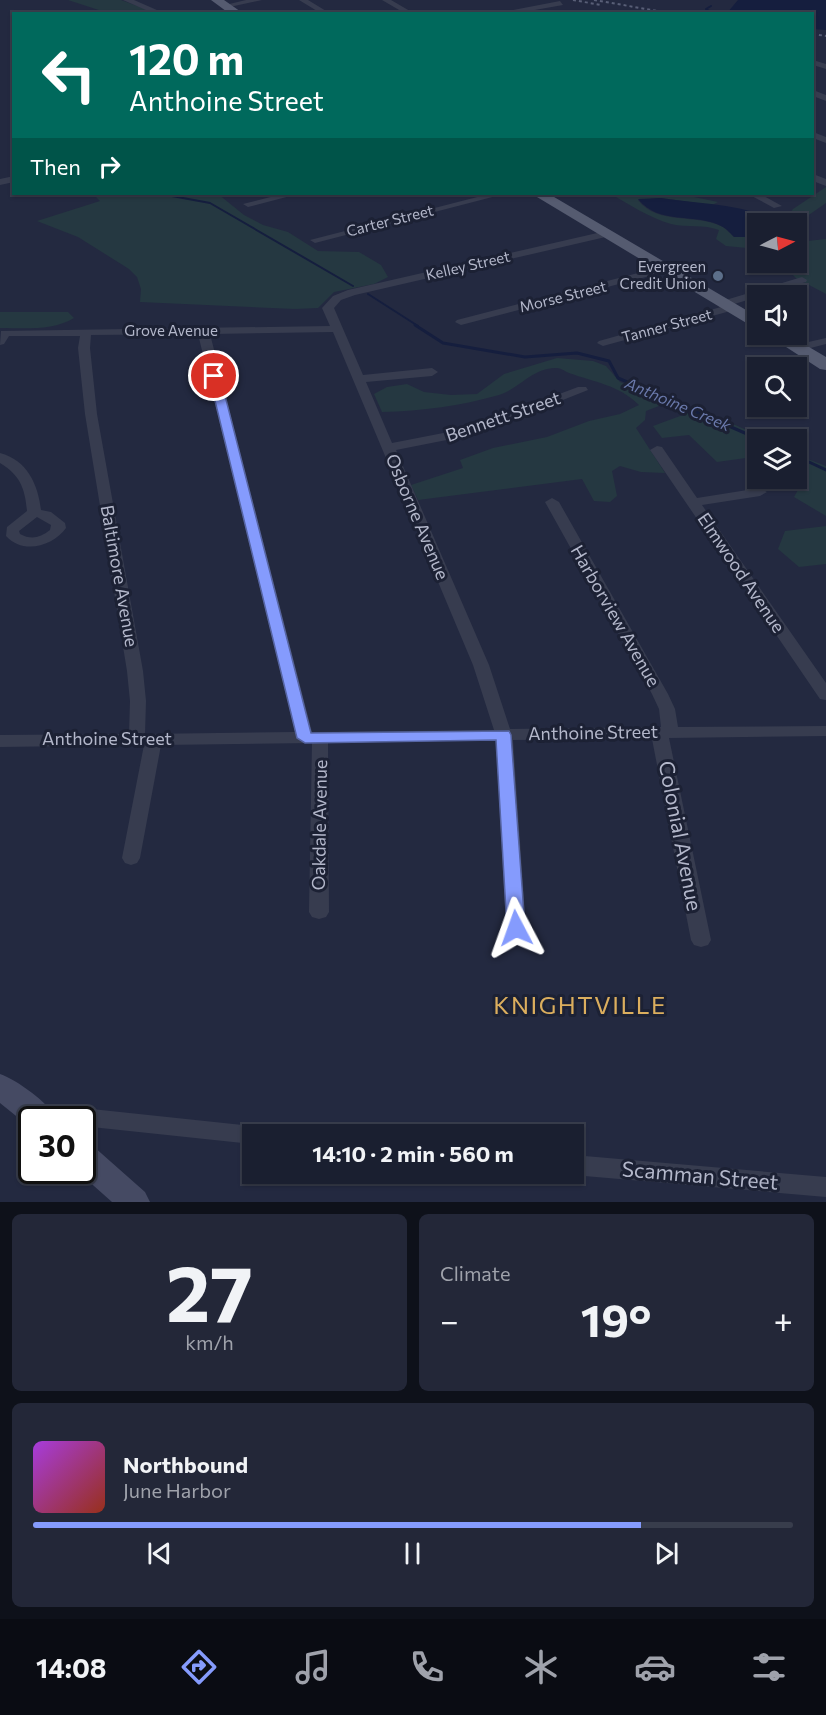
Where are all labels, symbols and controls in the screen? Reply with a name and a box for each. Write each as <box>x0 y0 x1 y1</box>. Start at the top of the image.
text: 120 m <box>129 32 244 84</box>
icon: left <box>30 36 108 114</box>
text: Anthoine Street <box>129 84 324 117</box>
icon: right <box>93 150 126 183</box>
text: Then <box>30 153 81 180</box>
street label: Carter Street <box>344 200 435 240</box>
north arrow <box>747 213 807 273</box>
map controls <box>747 213 807 489</box>
street label: Kelley Street <box>424 247 512 283</box>
place label: Evergreen Credit Union <box>620 257 706 292</box>
marker: Evergreen Credit Union <box>711 269 725 283</box>
street label: Morse Street <box>517 277 608 316</box>
button: sound <box>747 285 807 345</box>
street label: Tanner Street <box>620 304 714 346</box>
street label: Grove Avenue <box>124 321 218 339</box>
pin <box>188 350 239 401</box>
button: search <box>747 357 807 417</box>
icon: arrive <box>197 359 230 392</box>
water label: Anthoine Creek <box>622 372 734 434</box>
street label: Bennett Street <box>442 386 563 446</box>
button: layers <box>747 429 807 489</box>
street label: Osborne Avenue <box>381 450 454 583</box>
street label: Baltimore Avenue <box>97 503 143 649</box>
street label: Elmwood Avenue <box>694 508 790 637</box>
street label: Harborview Avenue <box>566 541 665 690</box>
street label: Anthoine Street <box>528 720 658 744</box>
street label: Anthoine Street <box>42 727 172 749</box>
street label: Colonial Avenue <box>655 758 708 913</box>
street label: Oakdale Avenue <box>307 759 331 891</box>
position arrow <box>484 896 548 960</box>
district label: KNIGHTVILLE <box>493 990 667 1019</box>
speed limit sign: 30 <box>18 1106 96 1184</box>
text: 14:10 · 2 min · 560 m <box>312 1140 514 1167</box>
street label: Scamman Street <box>621 1155 779 1194</box>
text: 27 <box>166 1243 253 1338</box>
text: Climate <box>440 1261 510 1285</box>
text: 19° <box>581 1291 651 1346</box>
text: − <box>440 1299 459 1340</box>
text: + <box>774 1299 793 1340</box>
text: km/h <box>185 1330 234 1354</box>
text: Northbound <box>123 1451 248 1478</box>
text: June Harbor <box>123 1478 231 1502</box>
icon: previous <box>143 1537 176 1570</box>
icon: pause <box>396 1537 429 1570</box>
icon: next <box>650 1537 683 1570</box>
icon: directions <box>178 1646 220 1688</box>
icon: music <box>292 1646 334 1688</box>
icon: phone <box>406 1646 448 1688</box>
icon: climate <box>520 1646 562 1688</box>
icon: car <box>634 1646 676 1688</box>
icon: filters <box>748 1646 790 1688</box>
text: 14:08 <box>36 1651 107 1684</box>

